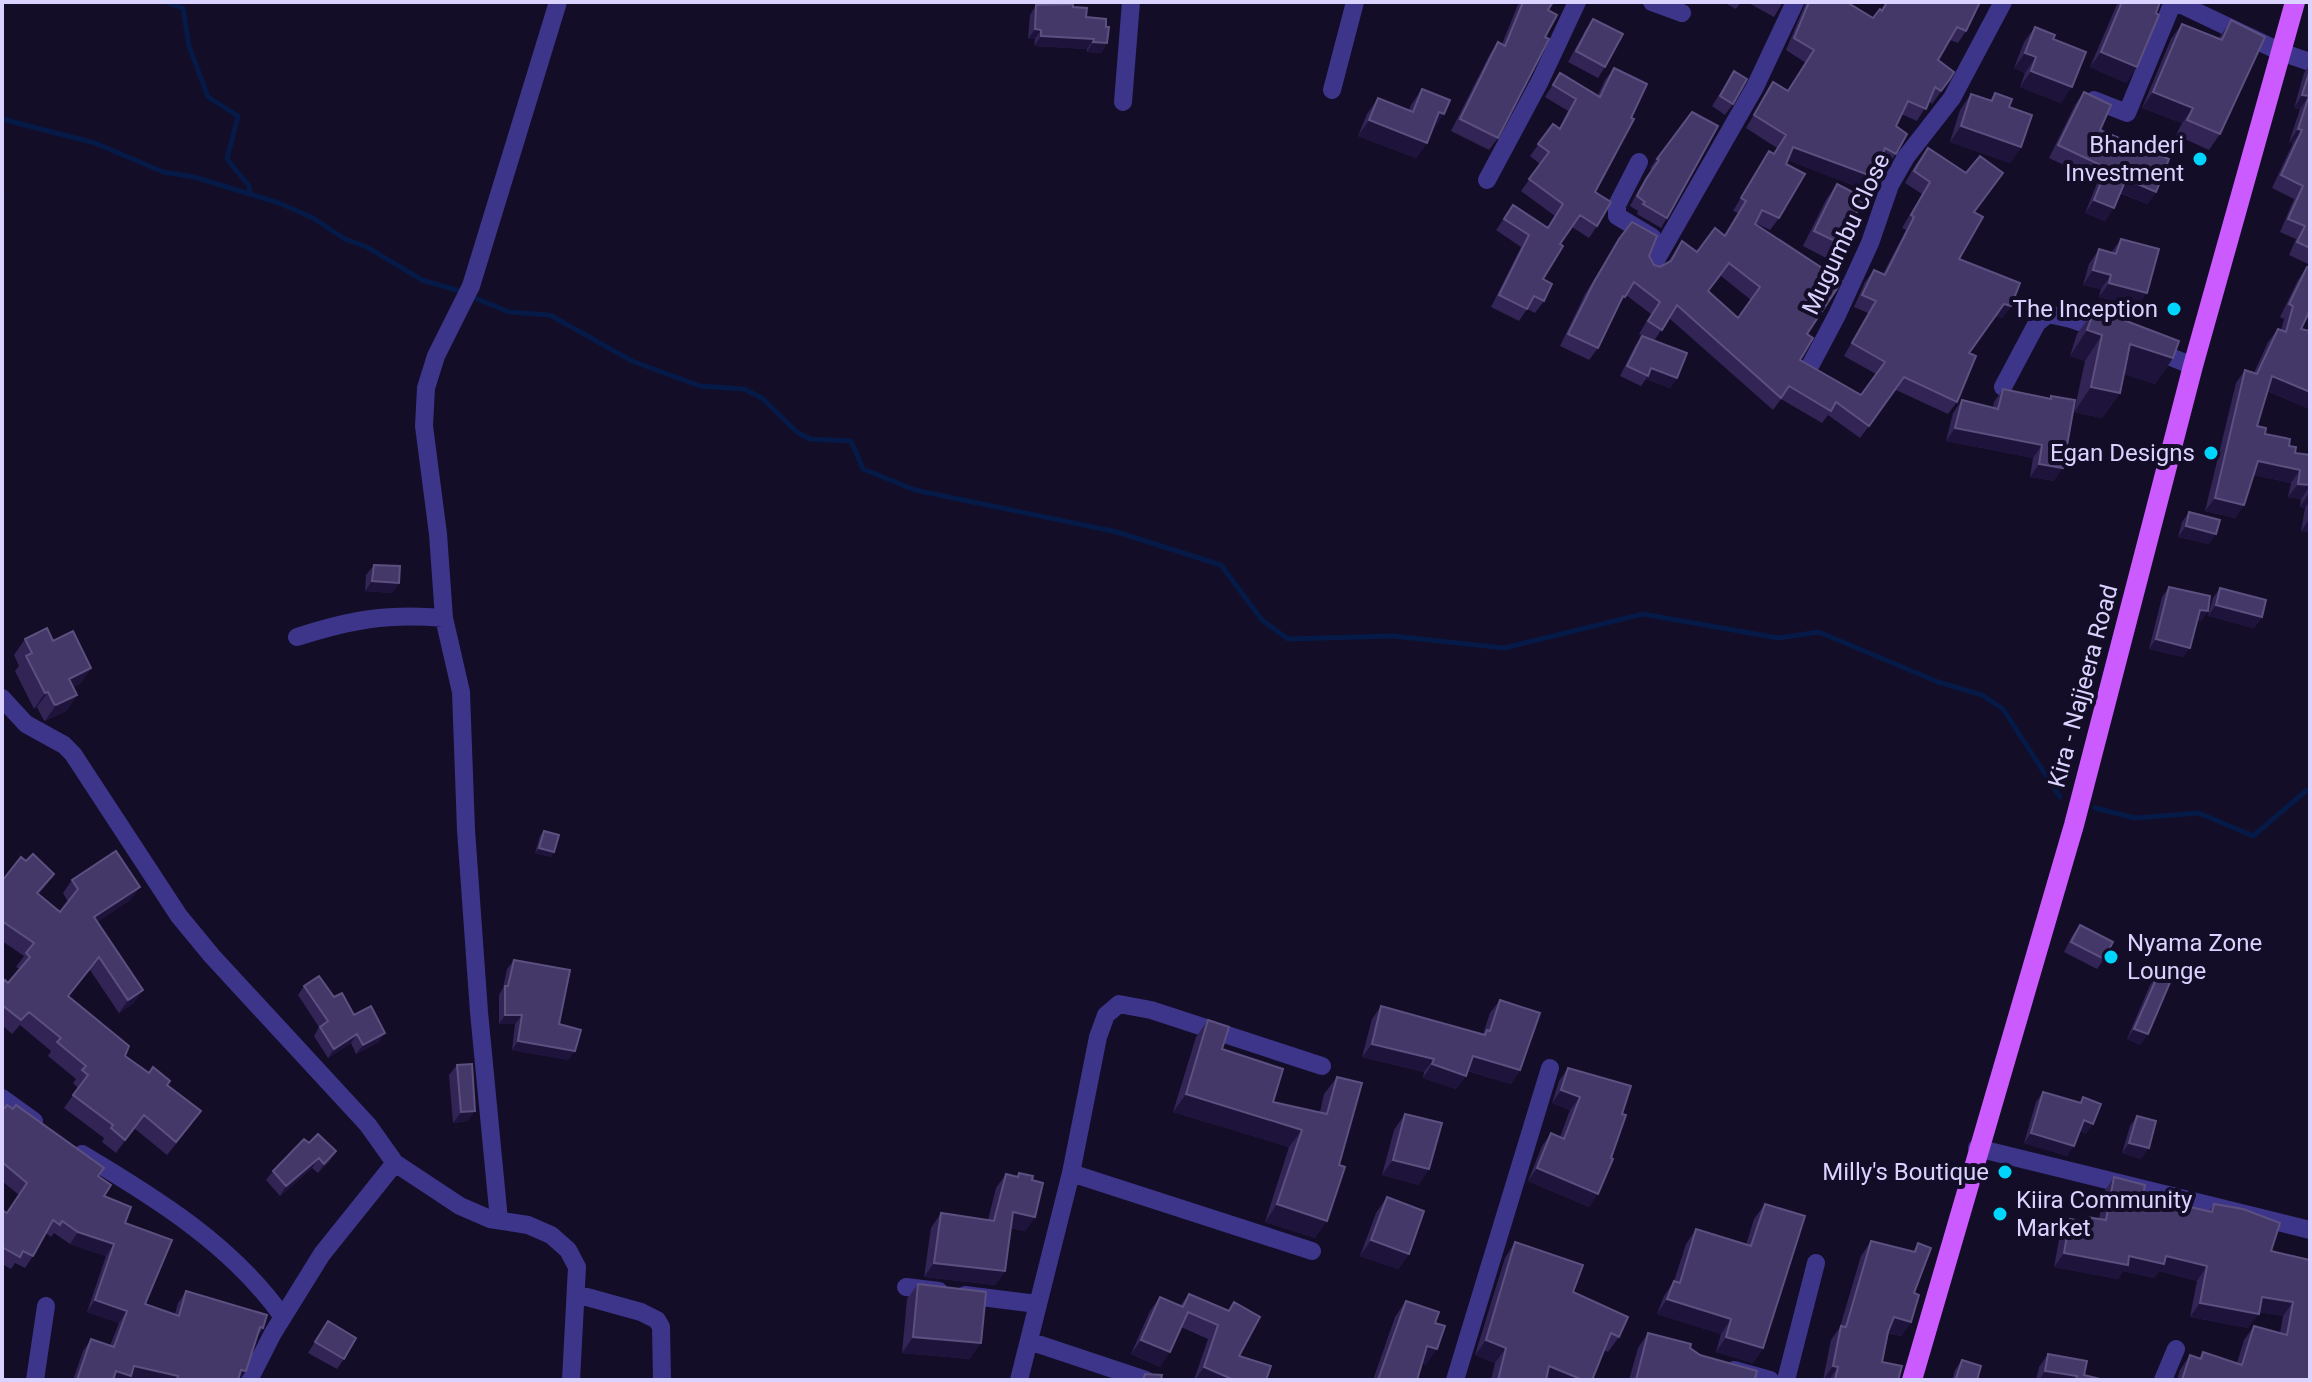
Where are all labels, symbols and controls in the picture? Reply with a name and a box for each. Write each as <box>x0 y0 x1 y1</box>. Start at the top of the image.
place label: Bhanderi Investment <box>2065 131 2184 187</box>
street label: Mugumbu Close <box>1796 149 1896 319</box>
marker: Bhanderi Investment <box>2191 150 2209 168</box>
place label: The Inception <box>2013 295 2158 323</box>
marker: The Inception <box>2165 300 2183 318</box>
place label: Egan Designs <box>2050 439 2195 467</box>
marker: Egan Designs <box>2202 444 2220 462</box>
street label: Kira - Najjeera Road <box>2042 581 2124 791</box>
place label: Nyama Zone Lounge <box>2127 929 2262 985</box>
marker: Nyama Zone Lounge <box>2102 948 2120 966</box>
place label: Milly's Boutique <box>1822 1158 1989 1186</box>
marker: Milly's Boutique <box>1996 1163 2014 1181</box>
place label: Kiira Community Market <box>2016 1186 2193 1242</box>
marker: Kiira Community Market <box>1991 1205 2009 1223</box>

